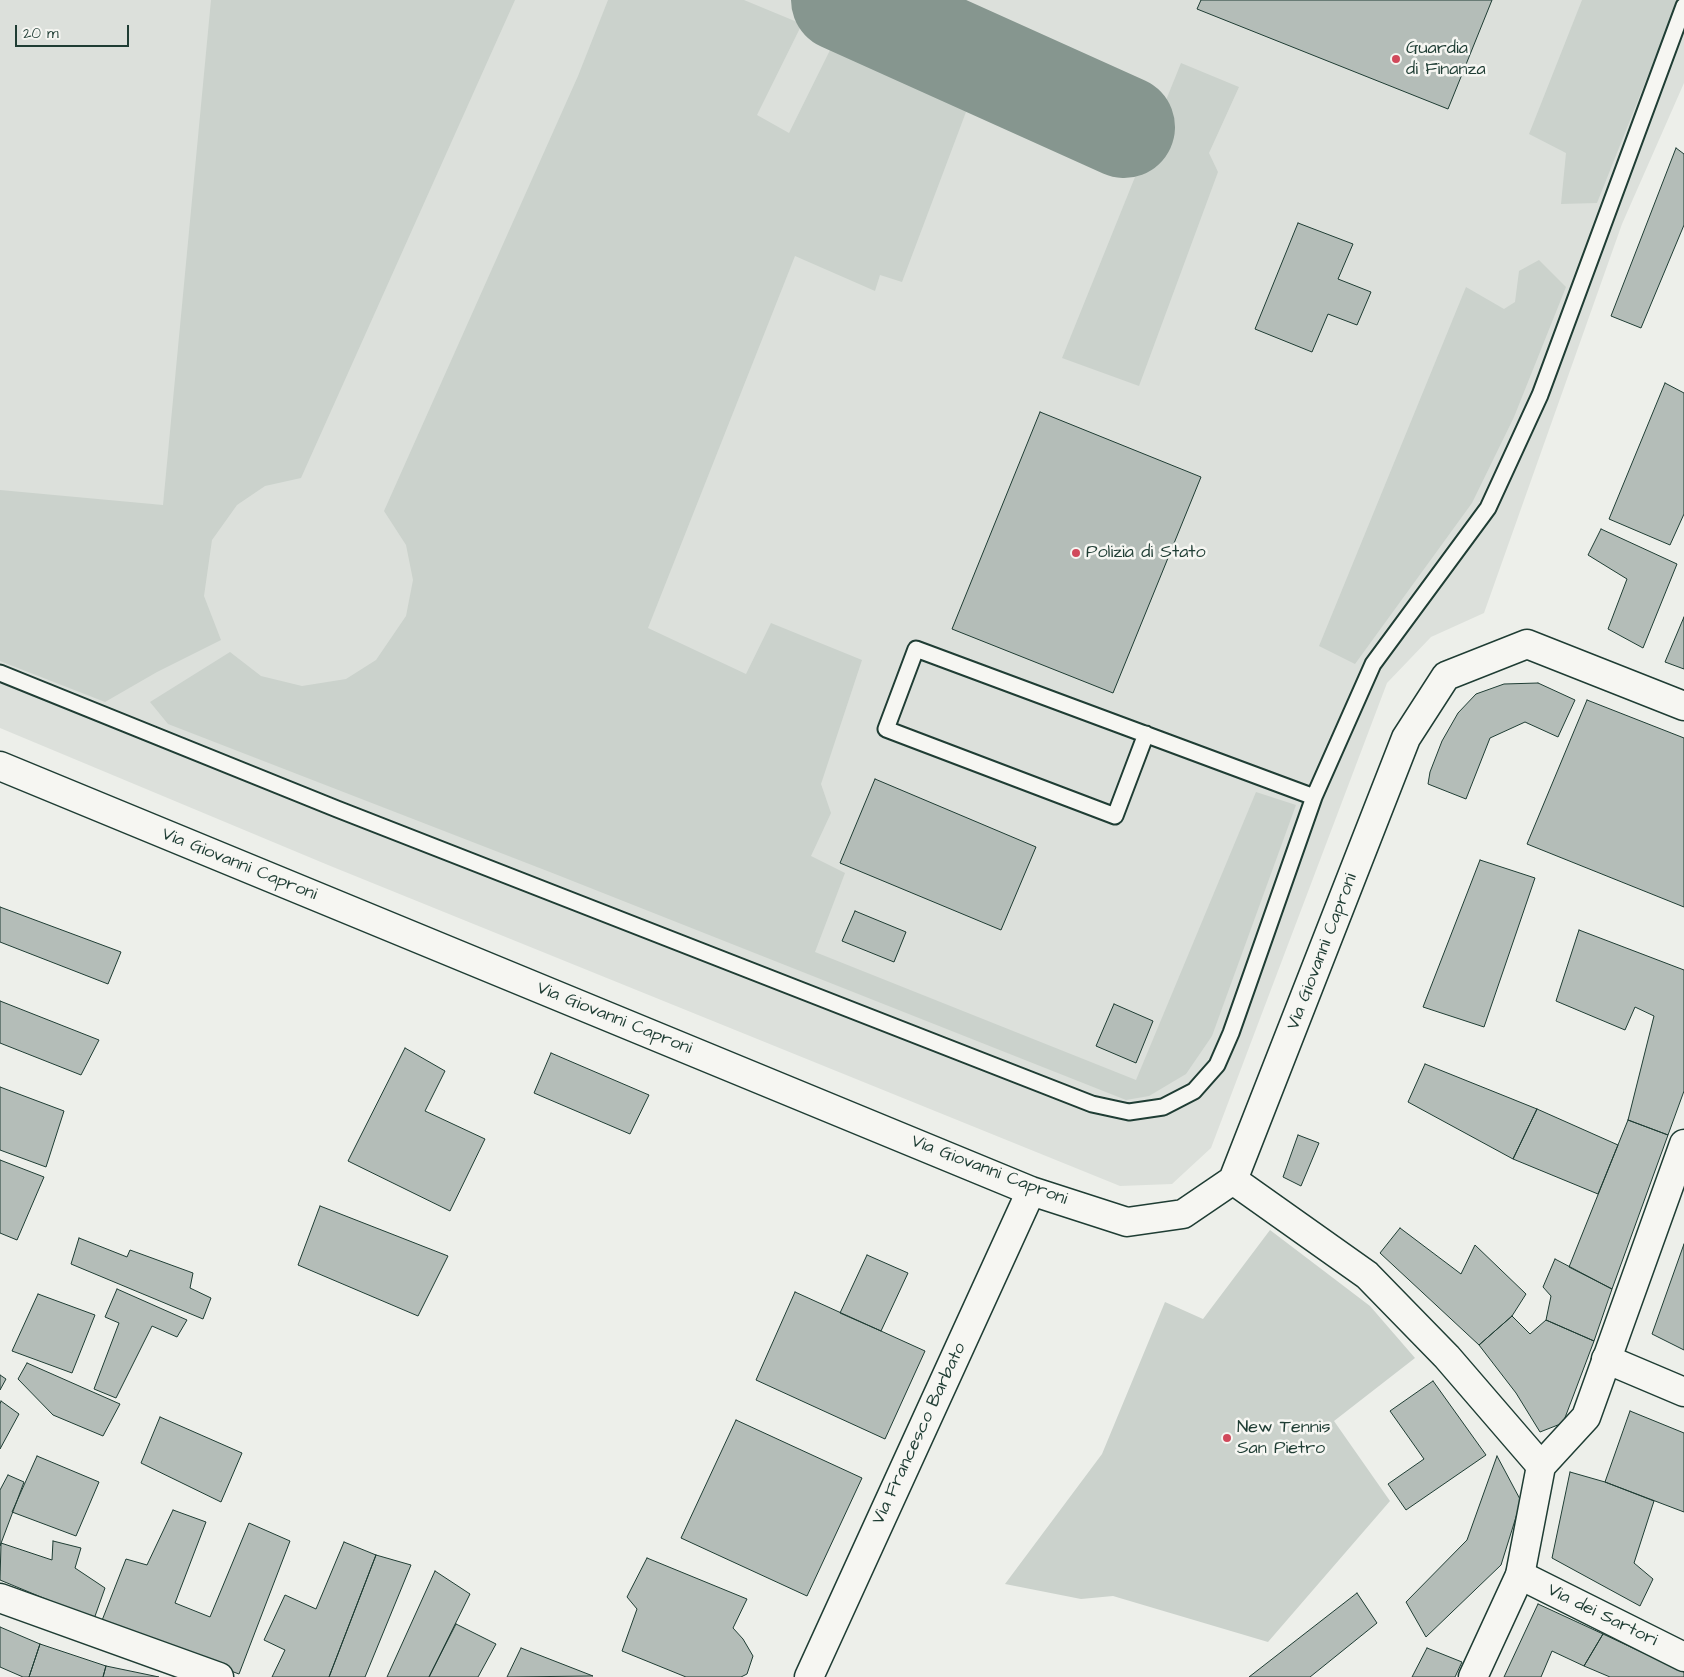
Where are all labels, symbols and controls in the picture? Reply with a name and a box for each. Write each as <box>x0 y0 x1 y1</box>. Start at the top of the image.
scale bar <box>18 15 131 47</box>
text: 20 m <box>23 23 59 44</box>
place label: Guardia di Finanza <box>1406 38 1486 80</box>
marker: Guardia di Finanza <box>1390 53 1402 65</box>
place label: Polizia di Stato <box>1086 542 1206 564</box>
marker: Polizia di Stato <box>1070 547 1082 559</box>
street label: Via Giovanni Caproni <box>158 824 320 906</box>
street label: Via Giovanni Caproni <box>1283 871 1363 1033</box>
street label: Via Giovanni Caproni <box>533 978 695 1060</box>
street label: Via Giovanni Caproni <box>908 1131 1070 1211</box>
street label: Via Francesco Barbato <box>868 1340 972 1528</box>
place label: New Tennis San Pietro <box>1237 1417 1330 1460</box>
marker: New Tennis San Pietro <box>1221 1432 1233 1444</box>
street label: Via dei Sartori <box>1543 1580 1661 1652</box>

